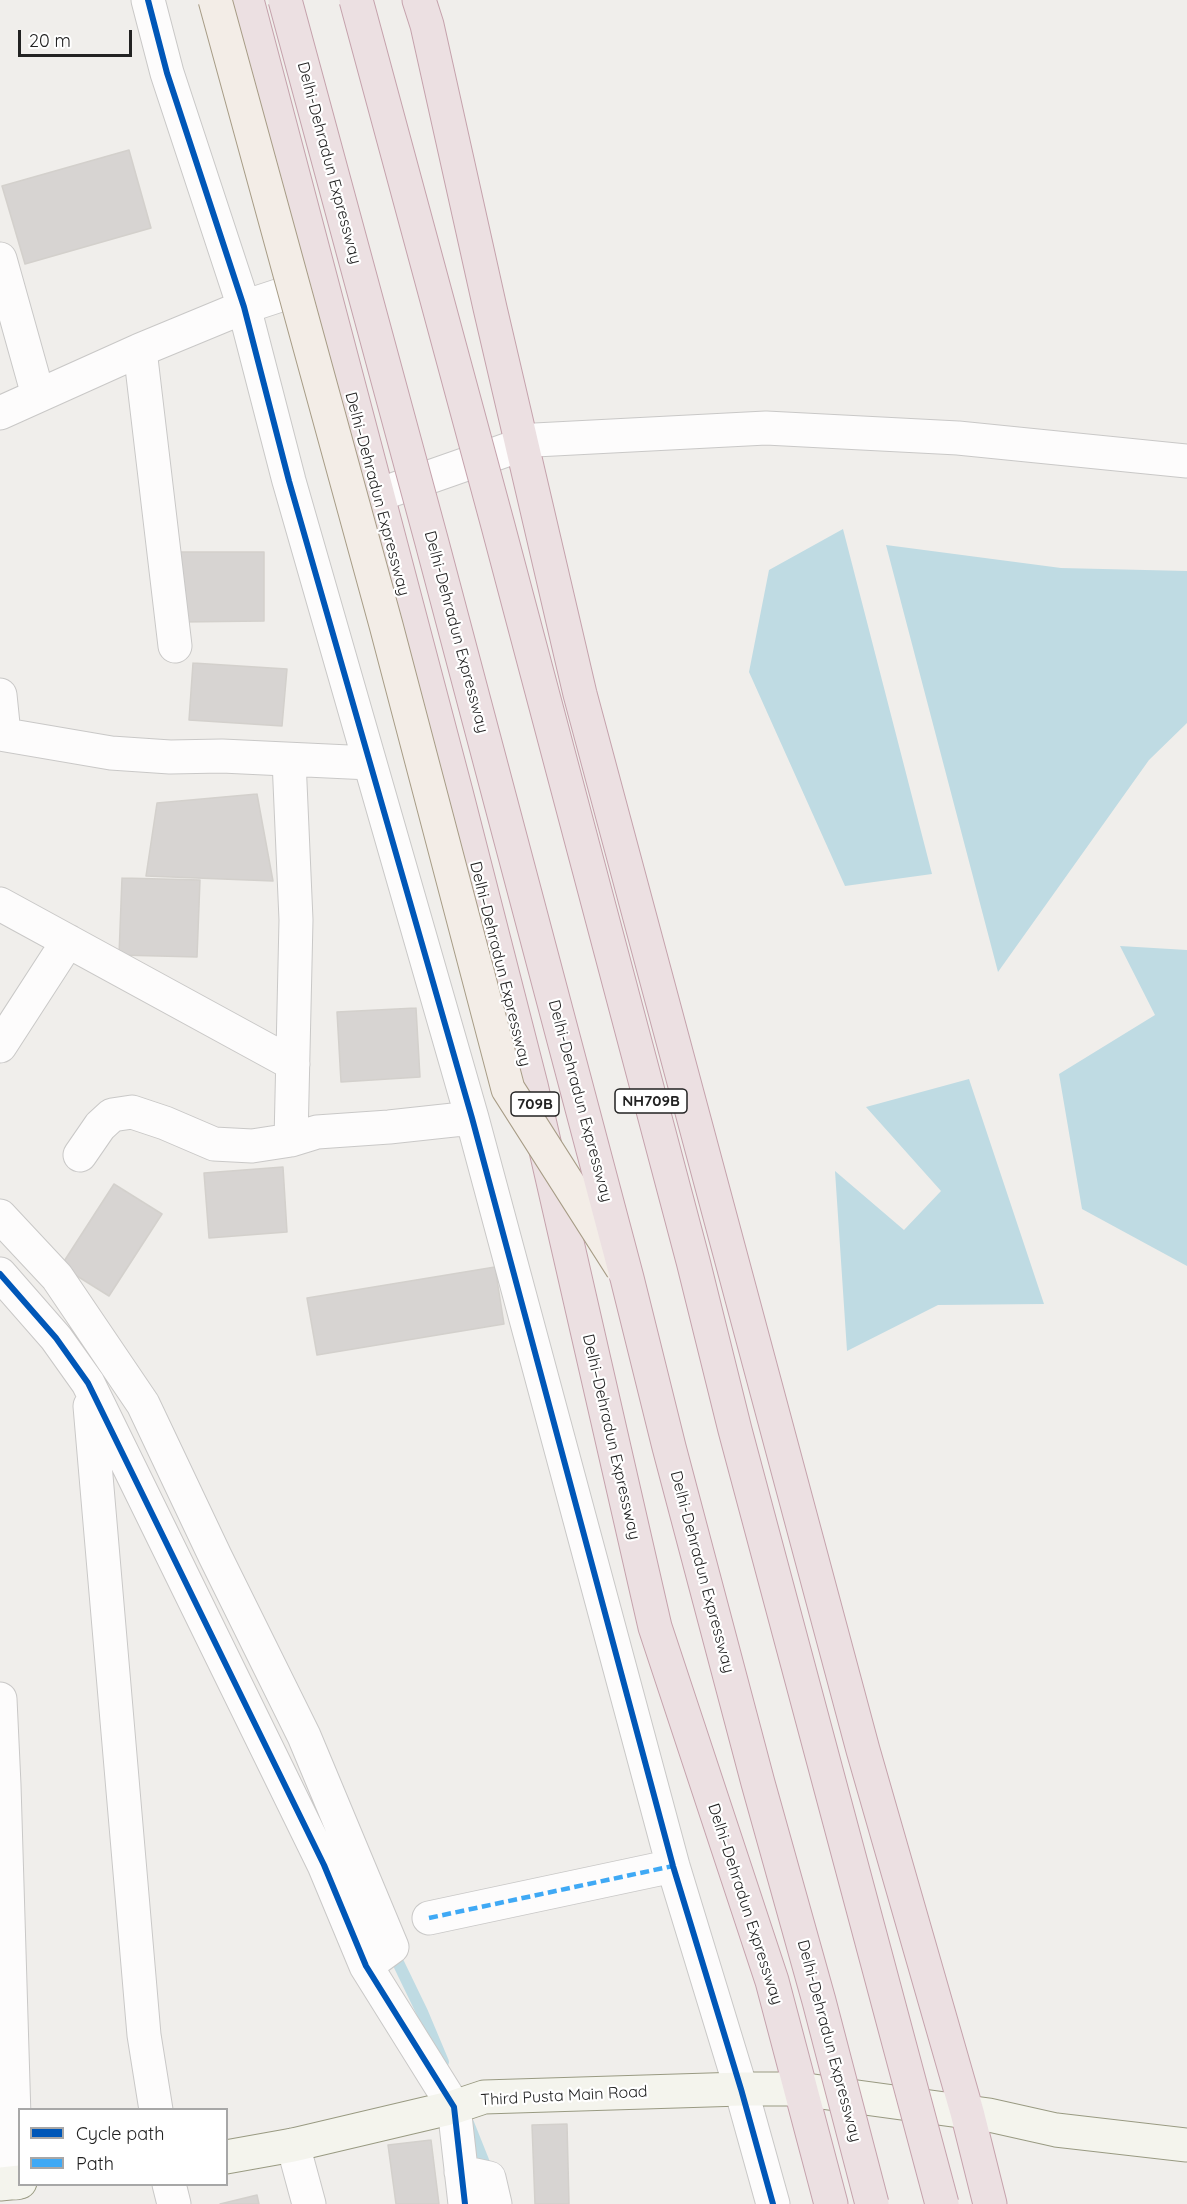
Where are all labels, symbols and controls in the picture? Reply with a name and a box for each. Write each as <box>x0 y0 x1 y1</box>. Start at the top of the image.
scale bar <box>21 18 135 56</box>
text: 20 m <box>29 29 71 52</box>
street label: Delhi-Dehradun Expressway <box>293 60 365 266</box>
street label: Delhi–Dehradun Expressway <box>341 390 413 598</box>
street label: Delhi-Dehradun Expressway <box>420 529 492 735</box>
street label: Delhi–Dehradun Expressway <box>465 860 535 1068</box>
street label: Delhi-Dehradun Expressway <box>544 998 616 1204</box>
road number: NH709B <box>615 1089 687 1113</box>
road number: 709B <box>511 1092 559 1116</box>
street label: Delhi–Dehradun Expressway <box>578 1332 644 1542</box>
street label: Delhi-Dehradun Expressway <box>666 1469 738 1675</box>
street label: Delhi–Dehradun Expressway <box>703 1801 787 2007</box>
street label: Delhi-Dehradun Expressway <box>793 1938 865 2144</box>
street label: Third Pusta Main Road <box>480 2082 648 2110</box>
legend <box>18 2108 228 2186</box>
text: Cycle path <box>76 2122 164 2145</box>
text: Path <box>76 2152 114 2175</box>

